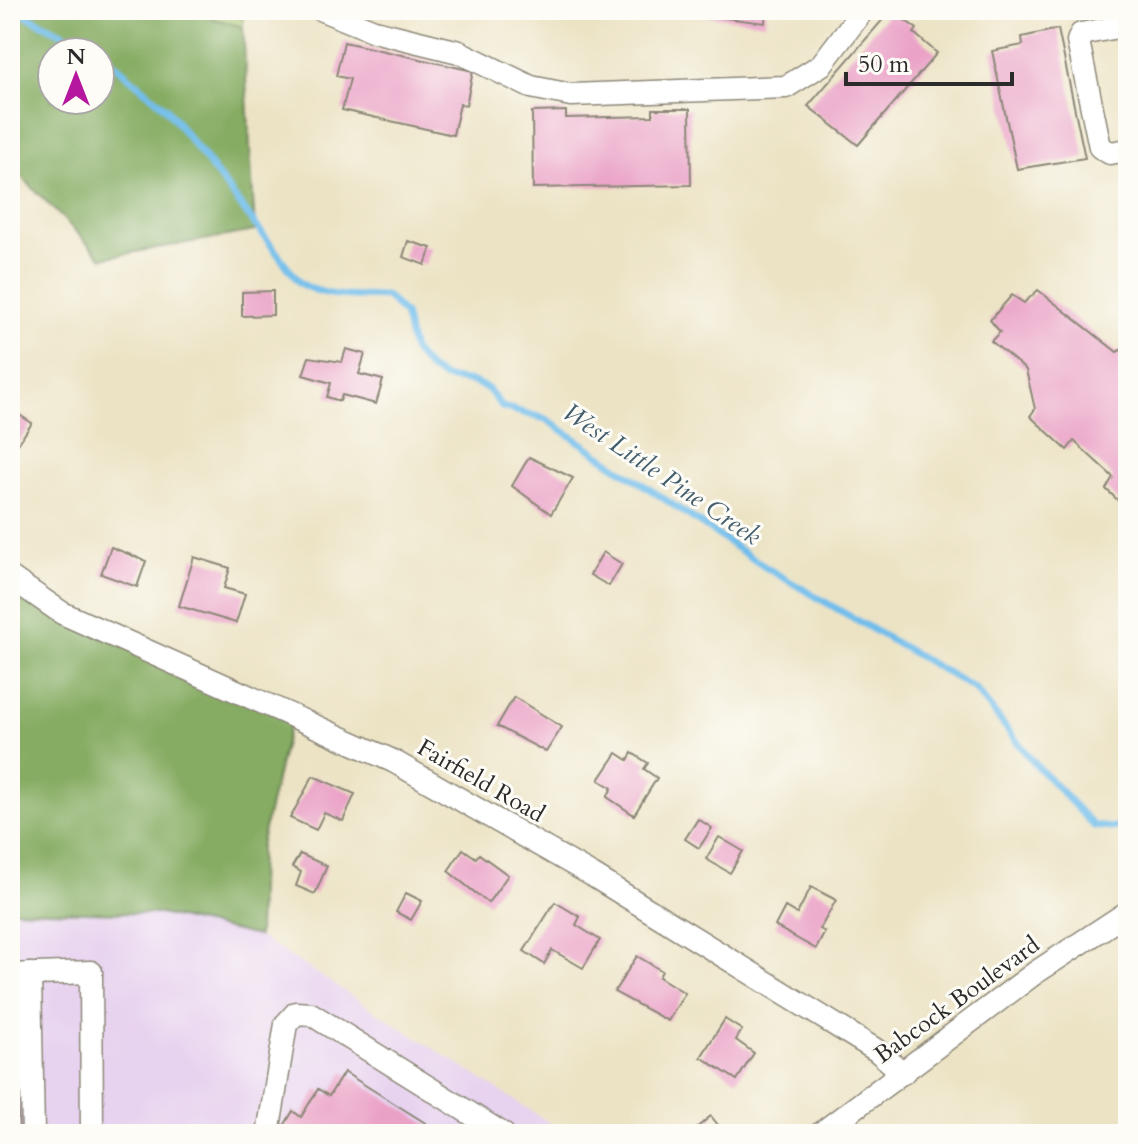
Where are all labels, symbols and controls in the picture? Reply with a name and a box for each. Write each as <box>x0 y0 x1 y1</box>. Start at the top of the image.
north arrow <box>36 36 116 116</box>
scale bar <box>846 36 1012 86</box>
text: N <box>66 42 86 72</box>
text: 50 m <box>858 48 910 81</box>
water label: West Little Pine Creek <box>556 395 768 553</box>
street label: Fairfield Road <box>411 731 551 831</box>
street label: Babcock Boulevard <box>868 929 1047 1071</box>

